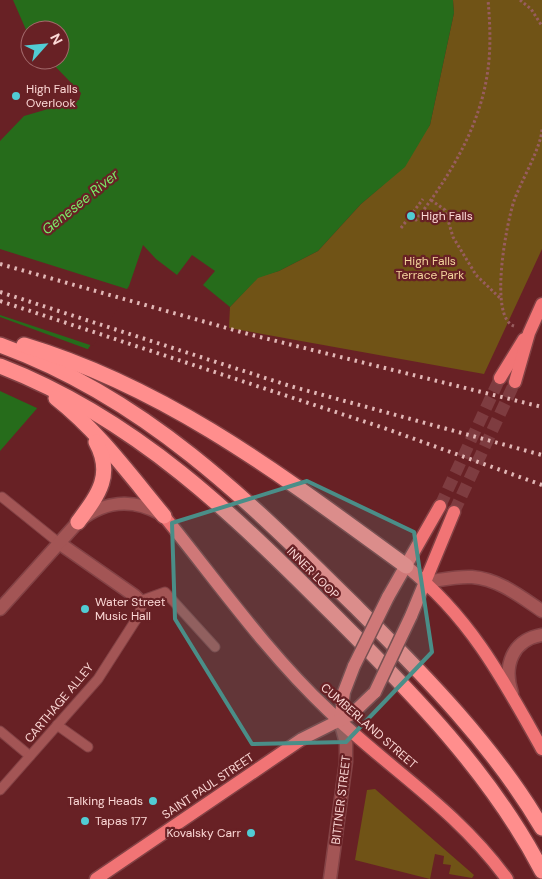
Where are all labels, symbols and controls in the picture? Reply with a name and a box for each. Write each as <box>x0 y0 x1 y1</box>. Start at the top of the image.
north arrow <box>20 20 70 70</box>
text: N <box>46 30 67 48</box>
place label: High Falls Overlook <box>26 81 78 111</box>
marker: High Falls Overlook <box>10 90 22 102</box>
water label: Genesee River <box>38 165 123 238</box>
place label: High Falls <box>421 208 473 224</box>
marker: High Falls <box>405 210 417 222</box>
park label: High Falls Terrace Park <box>396 253 464 283</box>
street label: INNER LOOP <box>283 543 343 603</box>
place label: Water Street Music Hall <box>95 594 166 624</box>
marker: Water Street Music Hall <box>79 603 91 615</box>
street label: CARTHAGE ALLEY <box>21 660 97 746</box>
street label: CUMBERLAND STREET <box>317 680 421 772</box>
street label: SAINT PAUL STREET <box>159 749 257 823</box>
street label: BITTNER STREET <box>328 754 354 846</box>
place label: Talking Heads <box>67 793 143 809</box>
marker: Talking Heads <box>147 795 159 807</box>
place label: Tapas 177 <box>95 813 147 829</box>
marker: Tapas 177 <box>79 815 91 827</box>
place label: Kovalsky Carr <box>166 825 242 841</box>
marker: Kovalsky Carr <box>245 827 257 839</box>

